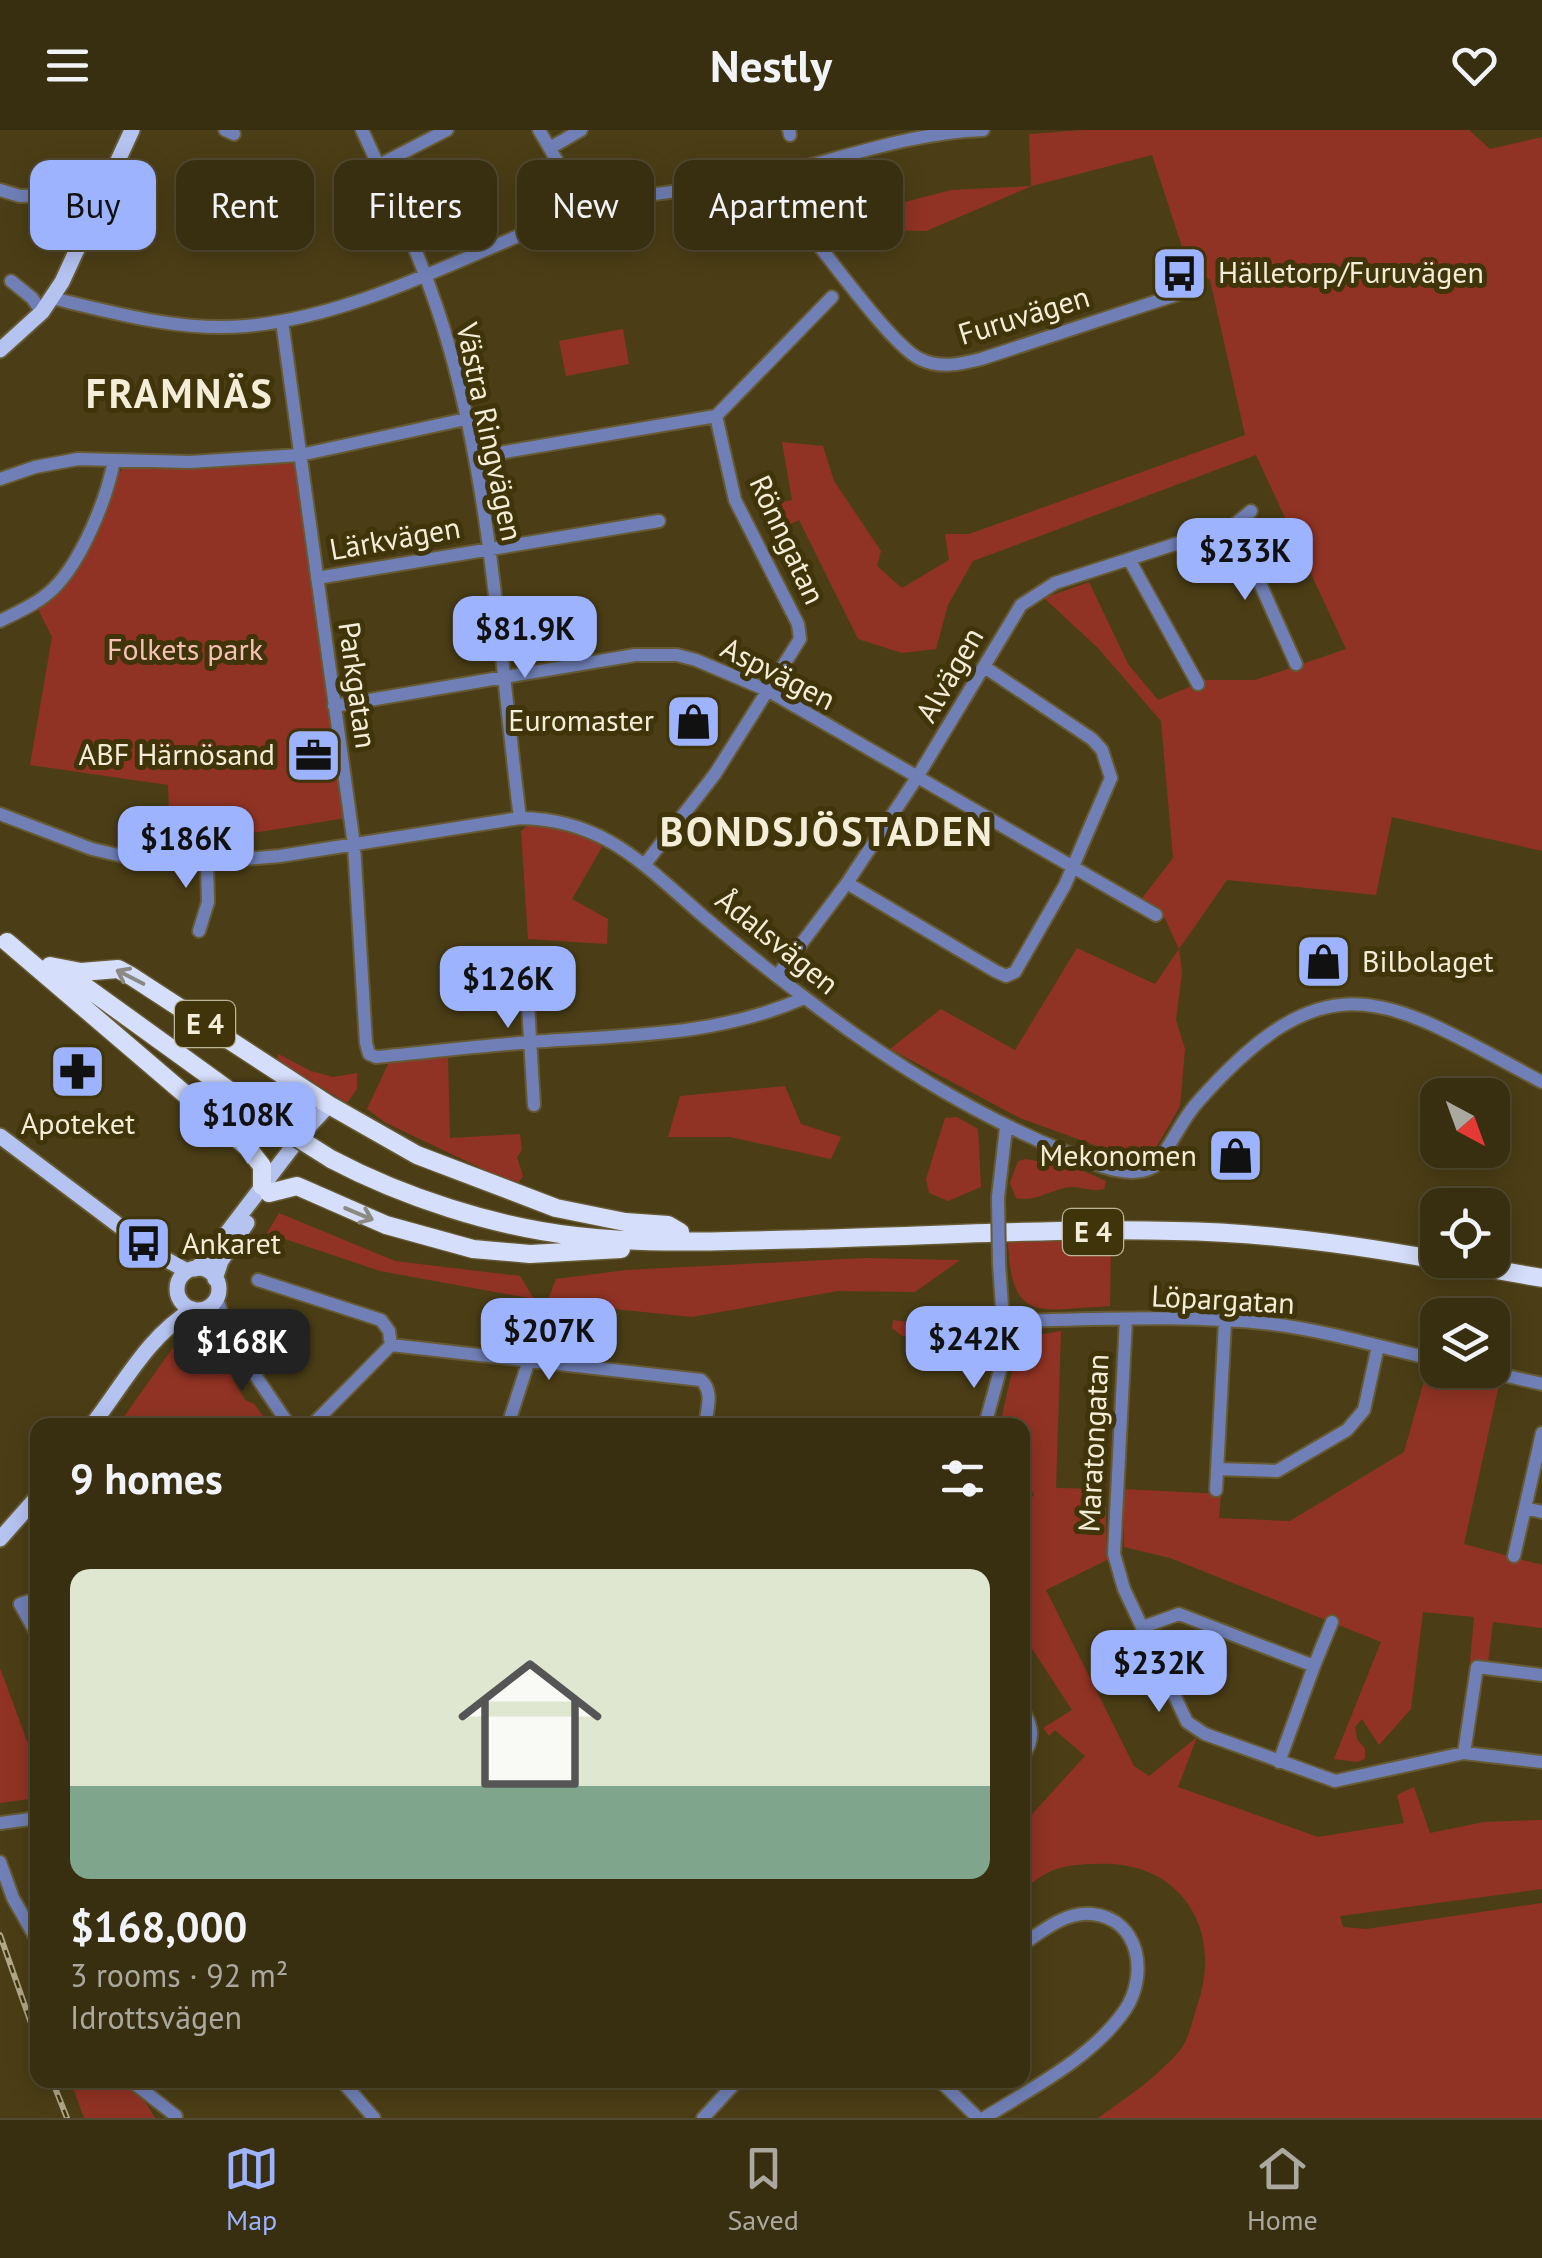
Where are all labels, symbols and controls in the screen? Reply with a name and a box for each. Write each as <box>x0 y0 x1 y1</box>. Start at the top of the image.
text: Nestly <box>710 36 832 94</box>
icon: menu <box>40 38 95 93</box>
icon: heart <box>1447 38 1502 93</box>
chip: Buy <box>30 160 156 250</box>
chip: Rent <box>176 160 314 250</box>
chip: Filters <box>334 160 497 250</box>
chip: New <box>517 160 654 250</box>
chip: Apartment <box>674 160 903 250</box>
bus stop icon: Hälletorp/Furuvägen <box>1149 243 1209 303</box>
place label: Hälletorp/Furuvägen <box>1218 252 1484 291</box>
street label: Furuvägen <box>953 276 1094 353</box>
street label: Västra Ringvägen <box>448 318 533 544</box>
district label: FRAMNÄS <box>86 367 274 419</box>
street label: Rönngatan <box>742 469 835 610</box>
street label: Lärkvägen <box>326 507 463 568</box>
pin: $233K <box>1175 518 1315 603</box>
text: $233K <box>1199 529 1291 571</box>
pin: $81.9K <box>444 596 606 681</box>
text: $81.9K <box>475 607 575 649</box>
street label: Parkgatan <box>330 619 387 751</box>
street label: Alvägen <box>906 620 991 729</box>
street label: Aspvägen <box>715 627 842 718</box>
park label: Folkets park <box>107 629 264 668</box>
shop icon: Euromaster <box>663 691 723 751</box>
place label: Euromaster <box>508 700 654 739</box>
office icon: ABF Härnösand <box>284 725 344 785</box>
place label: ABF Härnösand <box>79 734 275 773</box>
district label: BONDSJÖSTADEN <box>660 805 994 857</box>
pin: $186K <box>116 806 256 891</box>
text: $186K <box>140 817 232 859</box>
street label: Ådalsvägen <box>709 879 847 1002</box>
shop icon: Bilbolaget <box>1293 932 1353 992</box>
place label: Bilbolaget <box>1362 941 1494 980</box>
pin: $126K <box>438 946 578 1031</box>
text: $126K <box>462 957 554 999</box>
one-way arrow <box>115 967 145 986</box>
road number: E 4 <box>175 1001 235 1047</box>
pharmacy icon: Apoteket <box>48 1042 108 1102</box>
north arrow <box>1420 1078 1510 1168</box>
map controls <box>1420 1078 1510 1388</box>
pin: $108K <box>178 1082 318 1167</box>
text: $108K <box>202 1093 294 1135</box>
place label: Apoteket <box>21 1103 135 1142</box>
shop icon: Mekonomen <box>1206 1126 1266 1186</box>
place label: Mekonomen <box>1039 1135 1197 1174</box>
button: locate <box>1420 1188 1510 1278</box>
one-way arrow <box>343 1206 374 1224</box>
road number: E 4 <box>1063 1209 1123 1255</box>
bus stop icon: Ankaret <box>113 1214 173 1274</box>
place label: Ankaret <box>182 1223 281 1262</box>
street label: Löpargatan <box>1150 1275 1296 1322</box>
pin: $207K <box>479 1298 619 1383</box>
button: layers <box>1420 1298 1510 1388</box>
pin: $242K <box>904 1306 1044 1391</box>
pin: $168K <box>172 1309 312 1394</box>
text: $207K <box>503 1309 595 1351</box>
text: $242K <box>928 1317 1020 1359</box>
text: $168K <box>196 1320 288 1362</box>
street label: Maratongatan <box>1068 1353 1117 1533</box>
text: 9 homes <box>70 1451 223 1506</box>
icon: filters <box>935 1451 990 1506</box>
pin: $232K <box>1089 1630 1229 1715</box>
icon: home <box>440 1634 620 1814</box>
text: $232K <box>1113 1641 1205 1683</box>
text: $168,000 <box>70 1899 247 1954</box>
text: 3 rooms · 92 m² <box>70 1954 288 1996</box>
text: Idrottsvägen <box>70 1996 242 2038</box>
tab: Map <box>224 2141 279 2238</box>
tab: Saved <box>727 2141 799 2238</box>
tab: Home <box>1247 2141 1318 2238</box>

